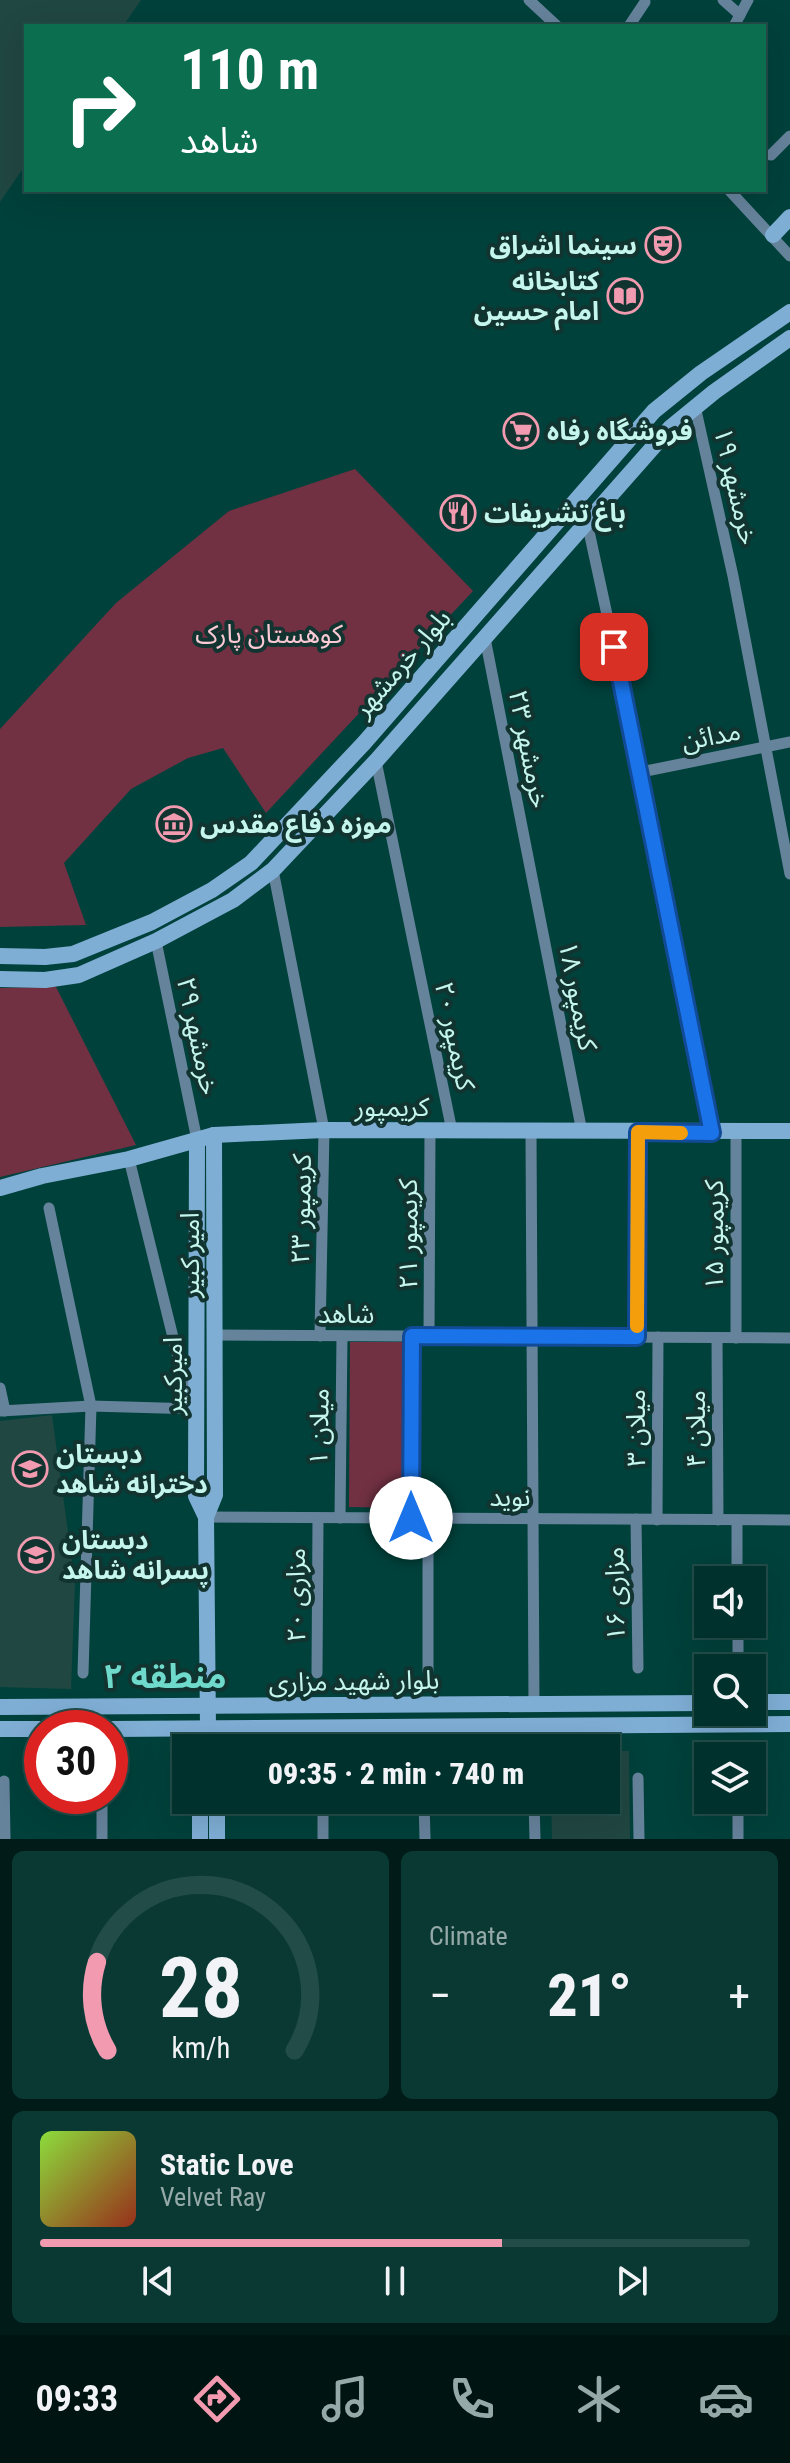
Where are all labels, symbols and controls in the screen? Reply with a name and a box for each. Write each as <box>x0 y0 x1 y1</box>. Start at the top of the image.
text: 110 m <box>180 37 319 103</box>
icon: right <box>48 56 152 160</box>
text: شاهد <box>180 120 259 162</box>
theatre icon: سینما اشراق <box>644 226 682 264</box>
place label: سینما اشراق <box>490 230 637 260</box>
place label: کتابخانه امام حسین <box>474 266 600 331</box>
library icon: کتابخانه امام حسین <box>606 277 644 315</box>
supermarket icon: فروشگاه رفاه <box>502 412 540 450</box>
place label: فروشگاه رفاه <box>547 416 693 446</box>
street label: خرمشهر ۱۹ <box>708 424 764 548</box>
restaurant icon: باغ تشریفات <box>439 494 477 532</box>
place label: باغ تشریفات <box>484 498 626 532</box>
street label: بلوار خرمشهر <box>347 603 457 724</box>
pin <box>580 613 648 681</box>
park label: کوهستان پارک <box>195 619 343 651</box>
icon: arrive <box>592 625 636 669</box>
street label: خرمشهر ۲۳ <box>503 687 555 811</box>
street label: مدائن <box>679 716 743 756</box>
museum icon: موزه دفاع مقدس <box>155 805 193 843</box>
place label: موزه دفاع مقدس <box>200 809 392 843</box>
street label: کریمپور ۱۸ <box>551 939 603 1054</box>
street label: خرمشهر ۲۹ <box>171 974 225 1098</box>
street label: کریمپور ۲۰ <box>427 979 481 1094</box>
street label: کریمپور <box>354 1092 430 1124</box>
street label: کریمپور ۲۳ <box>285 1153 319 1264</box>
street label: کریمپور ۲۱ <box>393 1179 425 1289</box>
street label: کریمپور ۱۵ <box>699 1180 731 1290</box>
street label: امیر کبیر <box>175 1212 205 1299</box>
street label: شاهد <box>318 1299 374 1329</box>
street label: امیرکبیر <box>158 1337 188 1416</box>
street label: میلان ۱ <box>303 1388 335 1466</box>
street label: میلان ۳ <box>621 1389 651 1467</box>
street label: میلان ۴ <box>681 1390 711 1468</box>
place label: دبستان دخترانه شاهد <box>56 1439 208 1499</box>
school or university icon: دبستان دخترانه شاهد <box>11 1450 49 1488</box>
position arrow <box>369 1476 453 1560</box>
street label: نوید <box>490 1482 530 1512</box>
place label: دبستان پسرانه شاهد <box>62 1525 209 1588</box>
school or university icon: دبستان پسرانه شاهد <box>17 1536 55 1574</box>
street label: مزاری ۱۶ <box>599 1546 631 1642</box>
street label: مزاری ۲۰ <box>281 1548 311 1642</box>
map controls <box>694 1566 766 1814</box>
button: sound <box>694 1566 766 1638</box>
button: search <box>694 1654 766 1726</box>
district label: منطقه ۲ <box>104 1656 226 1696</box>
street label: بلوار شهید مزاری <box>268 1665 440 1697</box>
speed limit sign: 30 <box>24 1710 128 1814</box>
button: layers <box>694 1742 766 1814</box>
text: 09:35 · 2 min · 740 m <box>268 1756 524 1791</box>
text: Climate <box>429 1921 508 1951</box>
text: 28 <box>158 1940 243 2037</box>
text: 21° <box>547 1960 632 2031</box>
text: − <box>429 1970 451 2022</box>
text: + <box>728 1970 750 2022</box>
text: km/h <box>171 2031 230 2065</box>
text: Static Love <box>160 2147 294 2182</box>
text: Velvet Ray <box>160 2182 266 2212</box>
icon: previous <box>136 2259 180 2303</box>
icon: pause <box>373 2259 417 2303</box>
icon: next <box>610 2259 654 2303</box>
icon: directions <box>189 2371 245 2427</box>
icon: music <box>317 2371 373 2427</box>
icon: phone <box>444 2371 500 2427</box>
icon: climate <box>571 2371 627 2427</box>
icon: car <box>698 2371 754 2427</box>
text: 09:33 <box>36 2378 118 2420</box>

